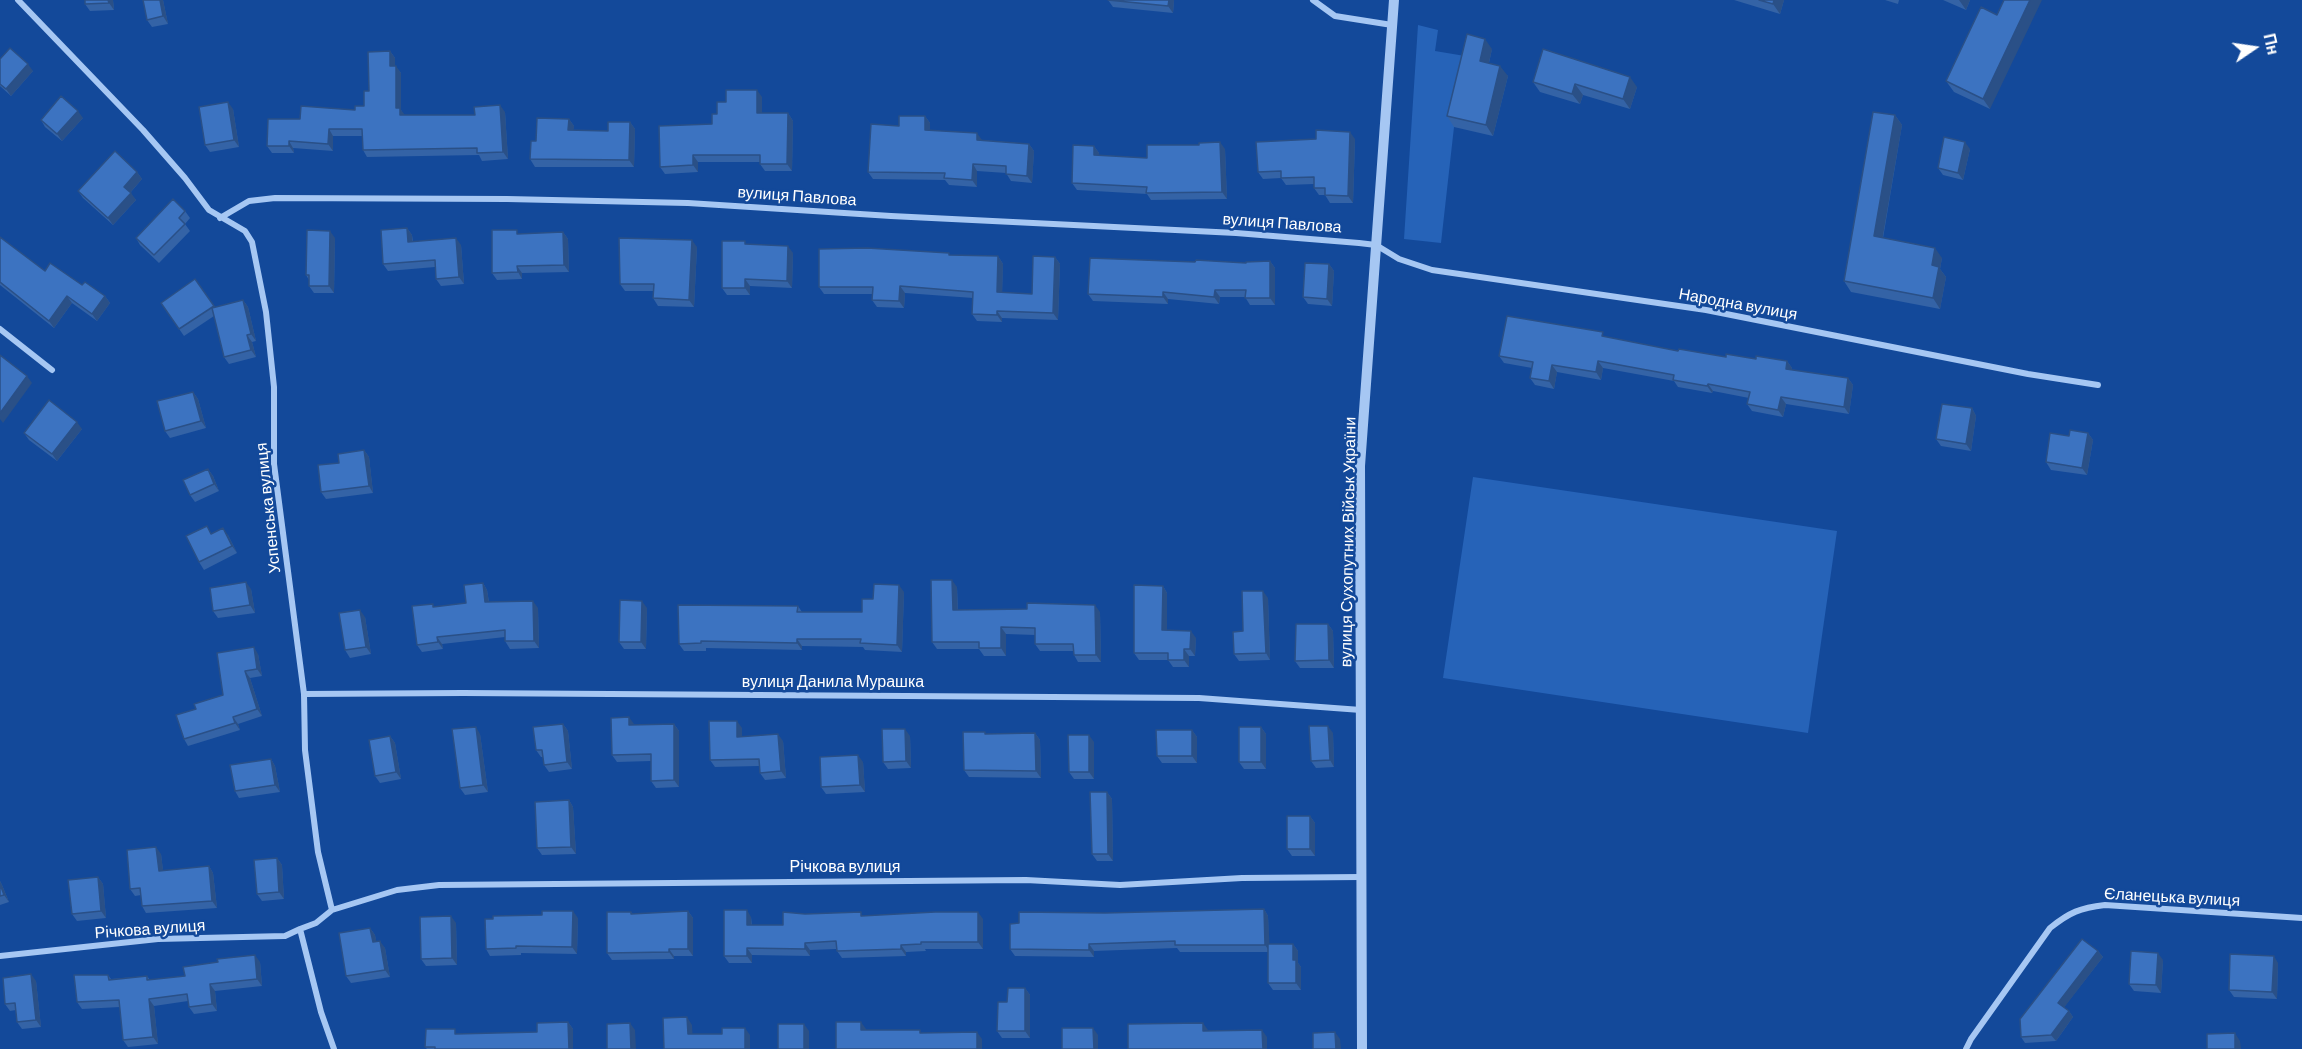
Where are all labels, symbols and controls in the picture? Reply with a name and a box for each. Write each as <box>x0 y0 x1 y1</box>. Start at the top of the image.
north arrow <box>2224 18 2284 78</box>
text: Пн <box>2260 31 2284 56</box>
street label: вулиця Павлова <box>737 182 857 210</box>
street label: вулиця Павлова <box>1222 209 1342 237</box>
street label: Народна вулиця <box>1677 284 1799 324</box>
street label: вулиця Сухопутних Військ України <box>1336 417 1360 667</box>
street label: Успенська вулиця <box>252 442 284 574</box>
street label: вулиця Данила Мурашка <box>742 672 924 692</box>
street label: Річкова вулиця <box>790 857 900 877</box>
street label: Єланецька вулиця <box>2103 884 2241 910</box>
street label: Річкова вулиця <box>94 916 206 942</box>

